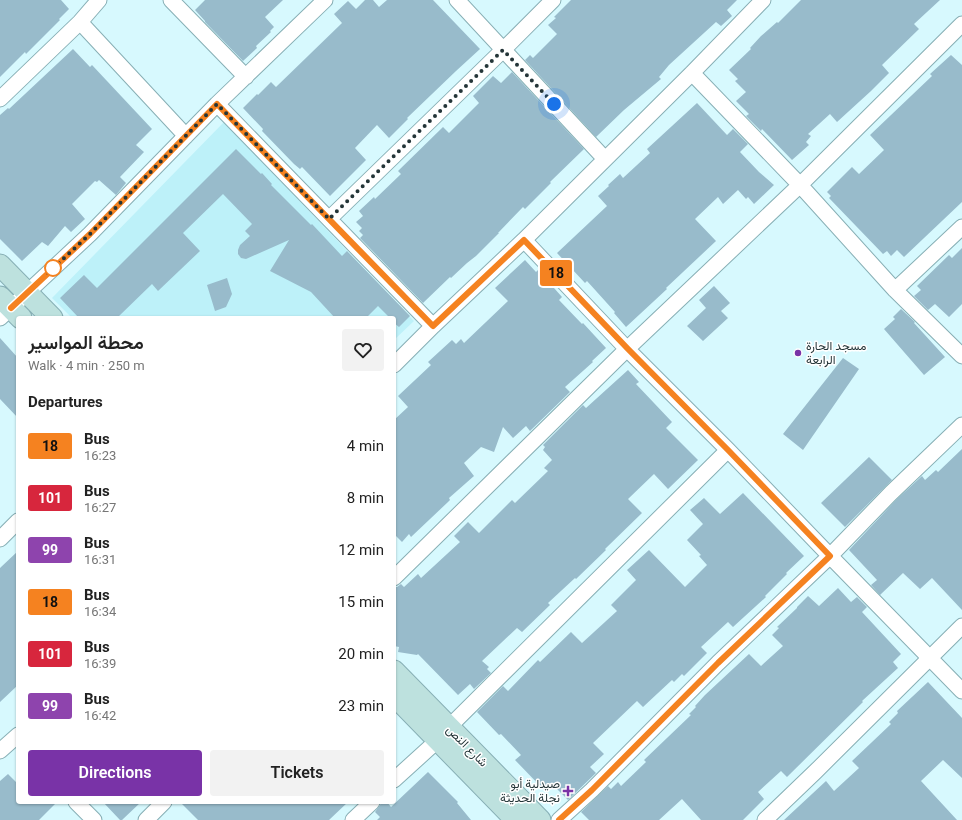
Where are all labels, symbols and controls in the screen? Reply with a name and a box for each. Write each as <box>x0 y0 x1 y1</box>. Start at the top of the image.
your location <box>544 94 564 114</box>
unlabelled marker <box>44 259 62 277</box>
line badge: 18 <box>538 260 574 286</box>
text: 18 <box>548 265 564 281</box>
button: heart <box>342 329 384 371</box>
text: محطة المواسير <box>28 331 144 354</box>
place label: مسجد الحارة الرابعة <box>806 339 866 368</box>
marker: مسجد الحارة الرابعة <box>793 348 803 358</box>
text: Walk · 4 min · 250 m <box>28 358 145 373</box>
text: Departures <box>28 393 103 411</box>
text: Bus <box>84 430 110 448</box>
text: 4 min <box>347 437 384 455</box>
text: 18 <box>42 438 58 454</box>
text: 16:23 <box>84 448 116 463</box>
text: Bus <box>84 482 110 500</box>
text: 8 min <box>347 489 384 507</box>
text: 101 <box>38 490 62 506</box>
text: 16:27 <box>84 500 116 515</box>
text: Bus <box>84 534 110 552</box>
text: 12 min <box>338 541 384 559</box>
text: 99 <box>42 542 58 558</box>
text: 16:31 <box>84 552 116 567</box>
text: Bus <box>84 586 110 604</box>
text: 15 min <box>338 593 384 611</box>
text: 18 <box>42 594 58 610</box>
text: 16:34 <box>84 604 116 619</box>
text: Bus <box>84 638 110 656</box>
text: 20 min <box>338 645 384 663</box>
text: 101 <box>38 646 62 662</box>
text: 16:39 <box>84 656 116 671</box>
text: Bus <box>84 690 110 708</box>
text: 23 min <box>338 697 384 715</box>
text: 99 <box>42 698 58 714</box>
text: 16:42 <box>84 708 116 723</box>
street label: شارع النص <box>442 722 491 771</box>
button: Directions <box>28 750 202 796</box>
button: Tickets <box>210 750 384 796</box>
place label: صيدلية أبو نجلة الحديثة <box>500 777 560 805</box>
marker: صيدلية أبو نجلة الحديثة <box>563 786 573 796</box>

